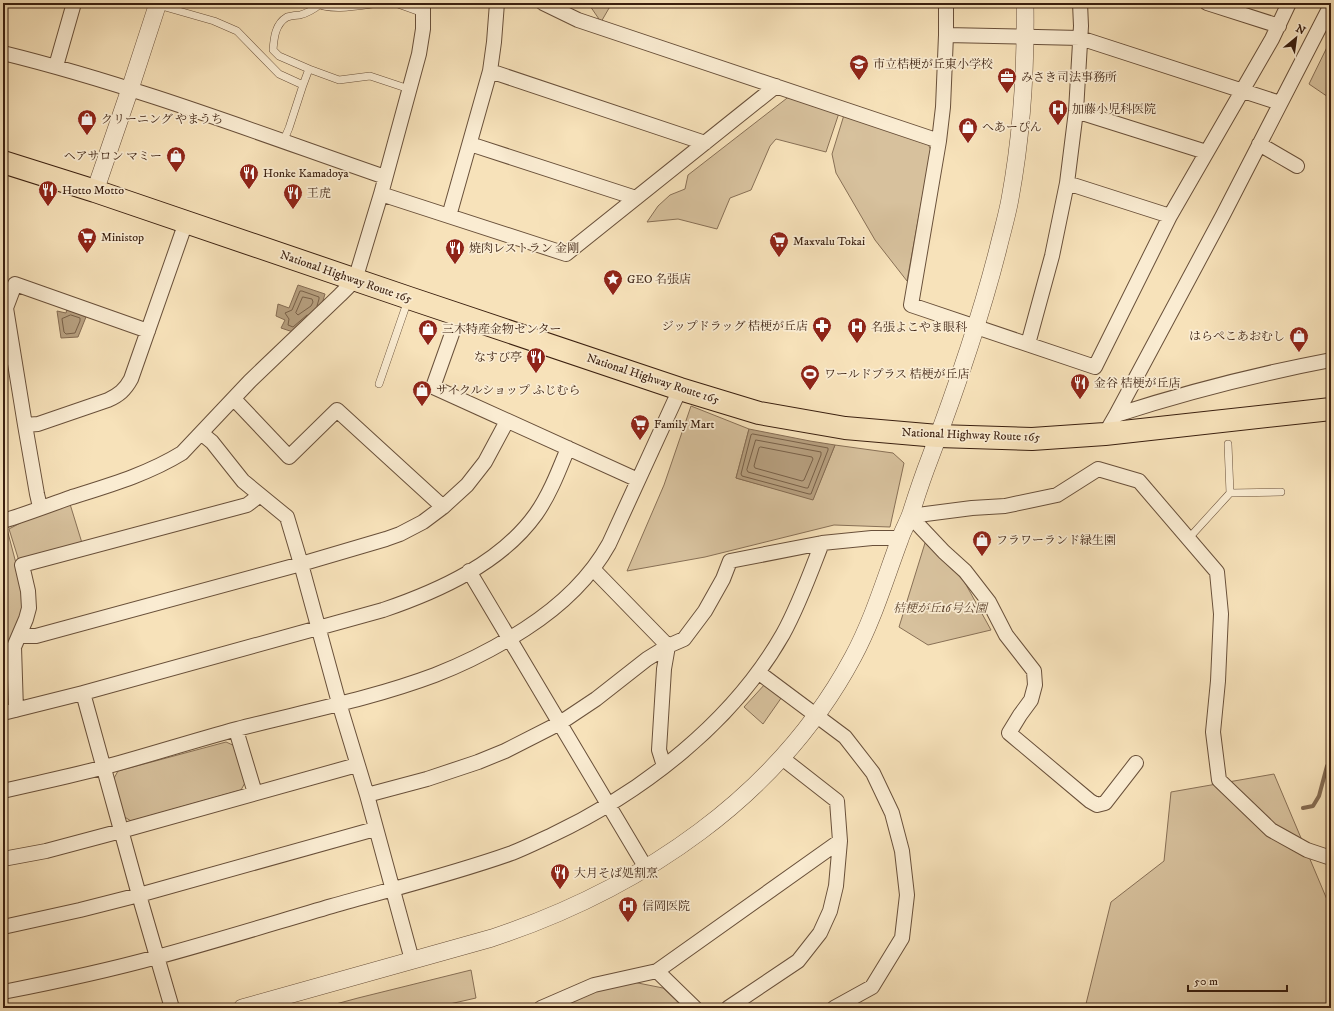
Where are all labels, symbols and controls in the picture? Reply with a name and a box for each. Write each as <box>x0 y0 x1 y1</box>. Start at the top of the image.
north arrow <box>1276 18 1316 58</box>
text: N <box>1293 22 1308 38</box>
school or university icon: 市立桔梗が丘東小学校 <box>848 53 870 81</box>
place label: 市立桔梗が丘東小学校 <box>873 57 993 72</box>
office icon: みさき司法事務所 <box>996 66 1018 94</box>
place label: みさき司法事務所 <box>1021 70 1117 85</box>
hospital icon: 加藤小児科医院 <box>1047 98 1069 126</box>
place label: 加藤小児科医院 <box>1072 102 1156 117</box>
shop icon: クリーニング やまうち <box>76 108 98 136</box>
place label: クリーニング やまうち <box>101 112 223 127</box>
shop icon: へあーぴん <box>957 116 979 144</box>
place label: へあーぴん <box>982 120 1042 135</box>
shop icon: ヘアサロン マミー <box>165 145 187 173</box>
place label: ヘアサロン マミー <box>64 149 162 164</box>
restaurant icon: Honke Kamadoya <box>238 162 260 190</box>
place label: Honke Kamadoya <box>263 166 350 181</box>
restaurant icon: Hotto Motto <box>37 179 59 207</box>
restaurant icon: 王虎 <box>282 182 304 210</box>
place label: Hotto Motto <box>62 183 124 198</box>
place label: 王虎 <box>307 186 331 201</box>
supermarket icon: Ministop <box>76 226 98 254</box>
place label: Ministop <box>101 230 144 245</box>
supermarket icon: Maxvalu Tokai <box>768 230 790 258</box>
place label: Maxvalu Tokai <box>793 234 865 249</box>
restaurant icon: 焼肉レストラン 金剛 <box>444 237 466 265</box>
place label: 焼肉レストラン 金剛 <box>469 241 579 256</box>
street label: National Highway Route 165 <box>278 247 414 307</box>
place icon: GEO 名張店 <box>602 268 624 296</box>
place label: GEO 名張店 <box>627 272 691 287</box>
pharmacy icon: ジップドラッグ 桔梗が丘店 <box>811 315 833 343</box>
hospital icon: 名張よこやま眼科 <box>846 316 868 344</box>
shop icon: 三木特産金物センター <box>417 318 439 346</box>
place label: ジップドラッグ 桔梗が丘店 <box>662 319 808 334</box>
place label: 名張よこやま眼科 <box>871 320 967 335</box>
place label: 三木特産金物センター <box>442 322 562 337</box>
shop icon: はらぺこあおむし <box>1288 325 1310 353</box>
place label: はらぺこあおむし <box>1189 329 1285 344</box>
restaurant icon: なすび亭 <box>525 346 547 374</box>
place label: なすび亭 <box>474 350 522 365</box>
street label: National Highway Route 165 <box>585 350 721 408</box>
sports icon: ワールドプラス 桔梗が丘店 <box>799 363 821 391</box>
place label: ワールドプラス 桔梗が丘店 <box>824 367 970 382</box>
restaurant icon: 金谷 桔梗が丘店 <box>1069 372 1091 400</box>
place label: 金谷 桔梗が丘店 <box>1094 376 1181 391</box>
shop icon: サイクルショップ ふじむら <box>411 379 433 407</box>
place label: サイクルショップ ふじむら <box>436 383 581 398</box>
supermarket icon: Family Mart <box>629 413 651 441</box>
place label: Family Mart <box>654 417 714 432</box>
street label: National Highway Route 165 <box>901 425 1041 445</box>
shop icon: フラワーランド緑生園 <box>971 529 993 557</box>
place label: フラワーランド緑生園 <box>996 533 1116 548</box>
park label: 桔梗が丘16号公園 <box>893 601 989 616</box>
restaurant icon: 大月そば処割烹 <box>549 862 571 890</box>
place label: 大月そば処割烹 <box>574 866 658 881</box>
hospital icon: 信岡医院 <box>617 895 639 923</box>
place label: 信岡医院 <box>642 899 690 914</box>
scale bar <box>1188 967 1287 993</box>
text: 50 m <box>1194 974 1218 989</box>

